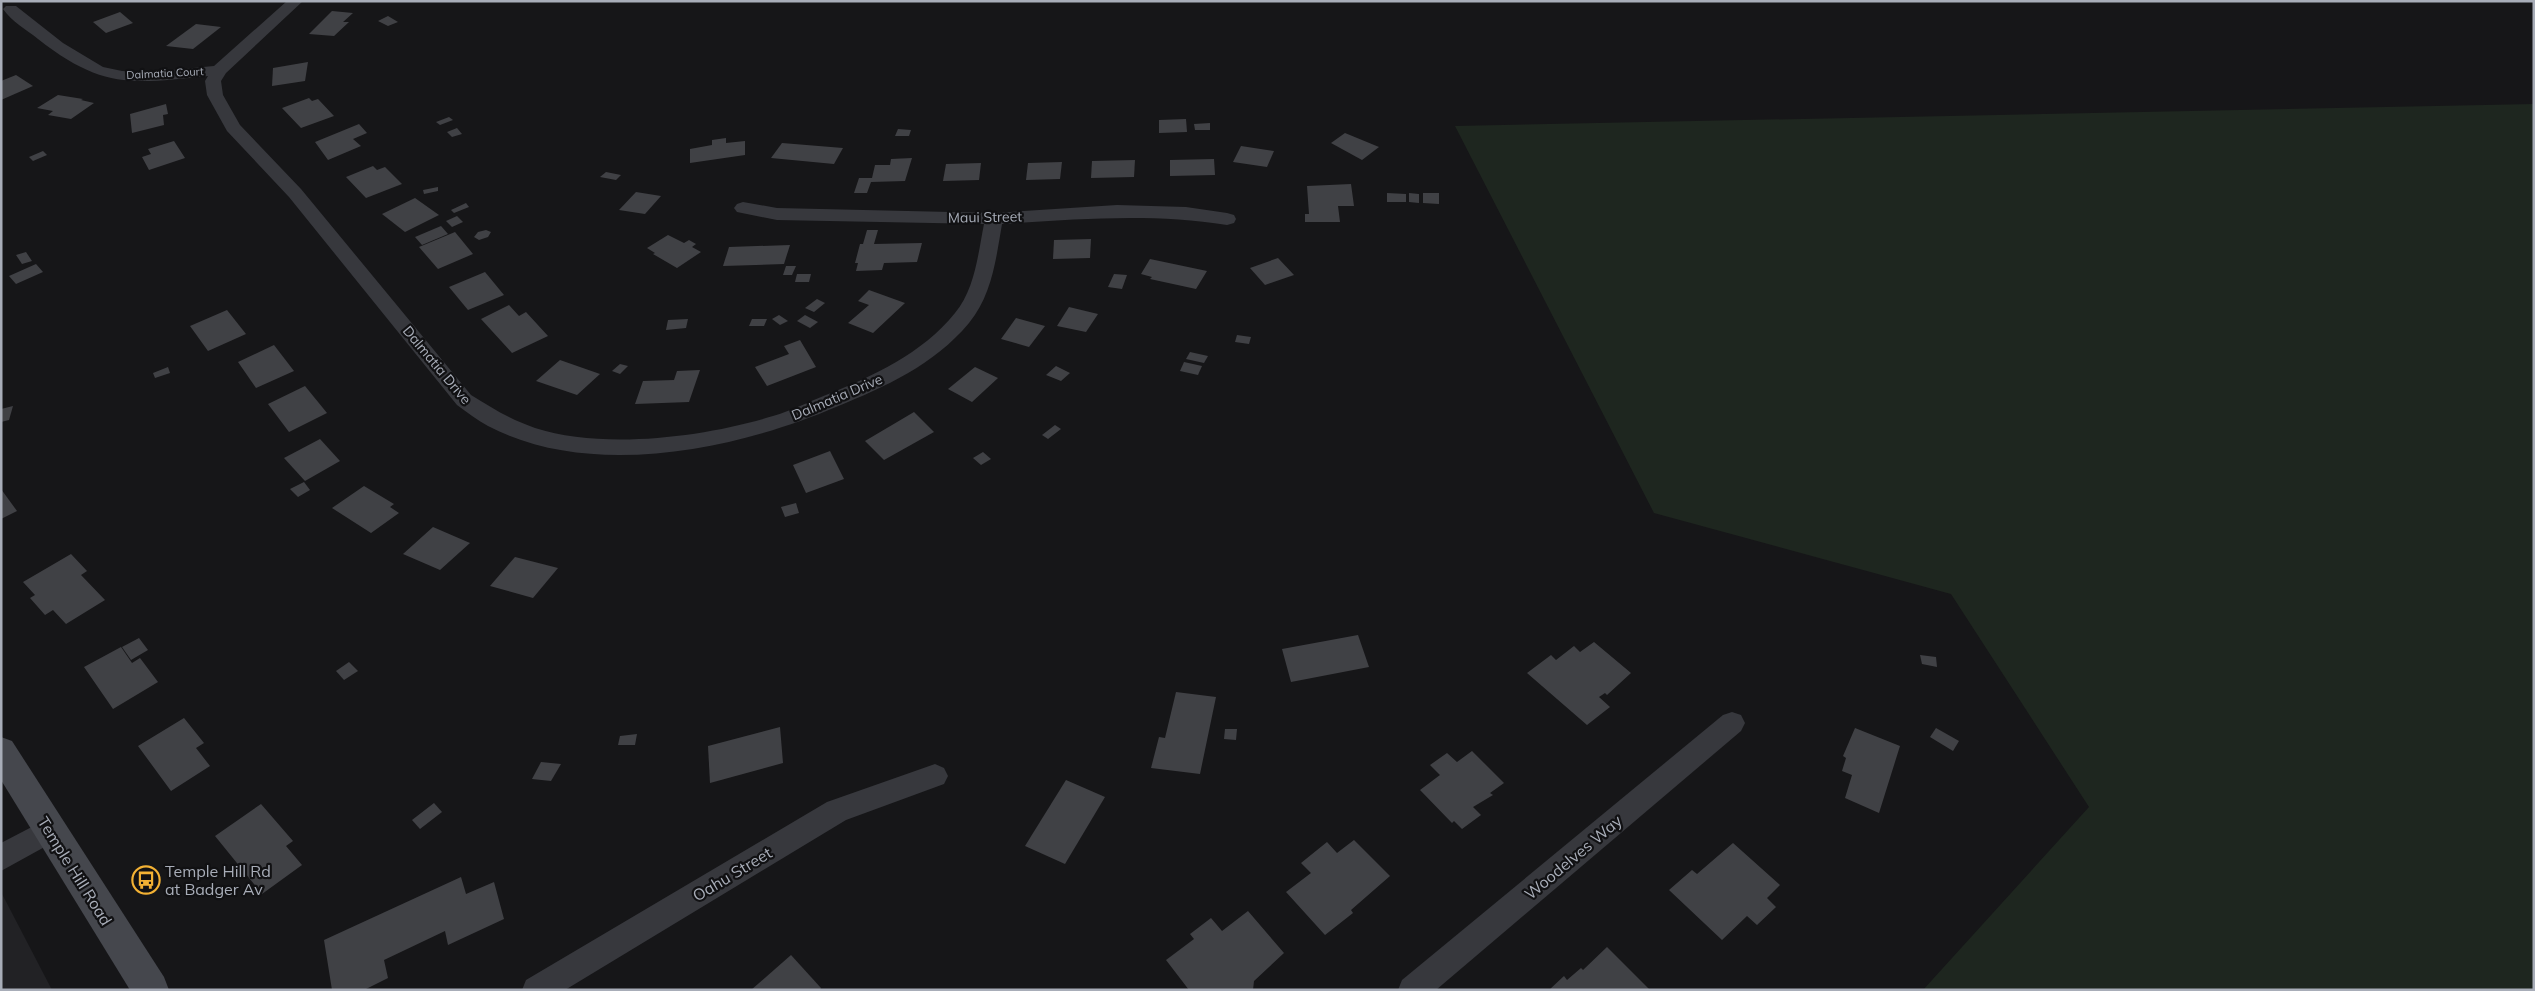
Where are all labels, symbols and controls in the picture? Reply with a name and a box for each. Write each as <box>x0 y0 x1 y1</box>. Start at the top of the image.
street label: Dalmatia Court <box>126 64 204 82</box>
street label: Maui Street <box>948 207 1022 227</box>
street label: Dalmatia Drive <box>399 322 475 408</box>
street label: Dalmatia Drive <box>789 370 885 424</box>
street label: Woodelves Way <box>1520 810 1626 904</box>
street label: Temple Hill Road <box>34 813 116 929</box>
street label: Oahu Street <box>689 842 776 905</box>
place label: Temple Hill Rd at Badger Av <box>165 861 271 899</box>
bus stop icon: Temple Hill Rd at Badger Av <box>131 865 161 895</box>

